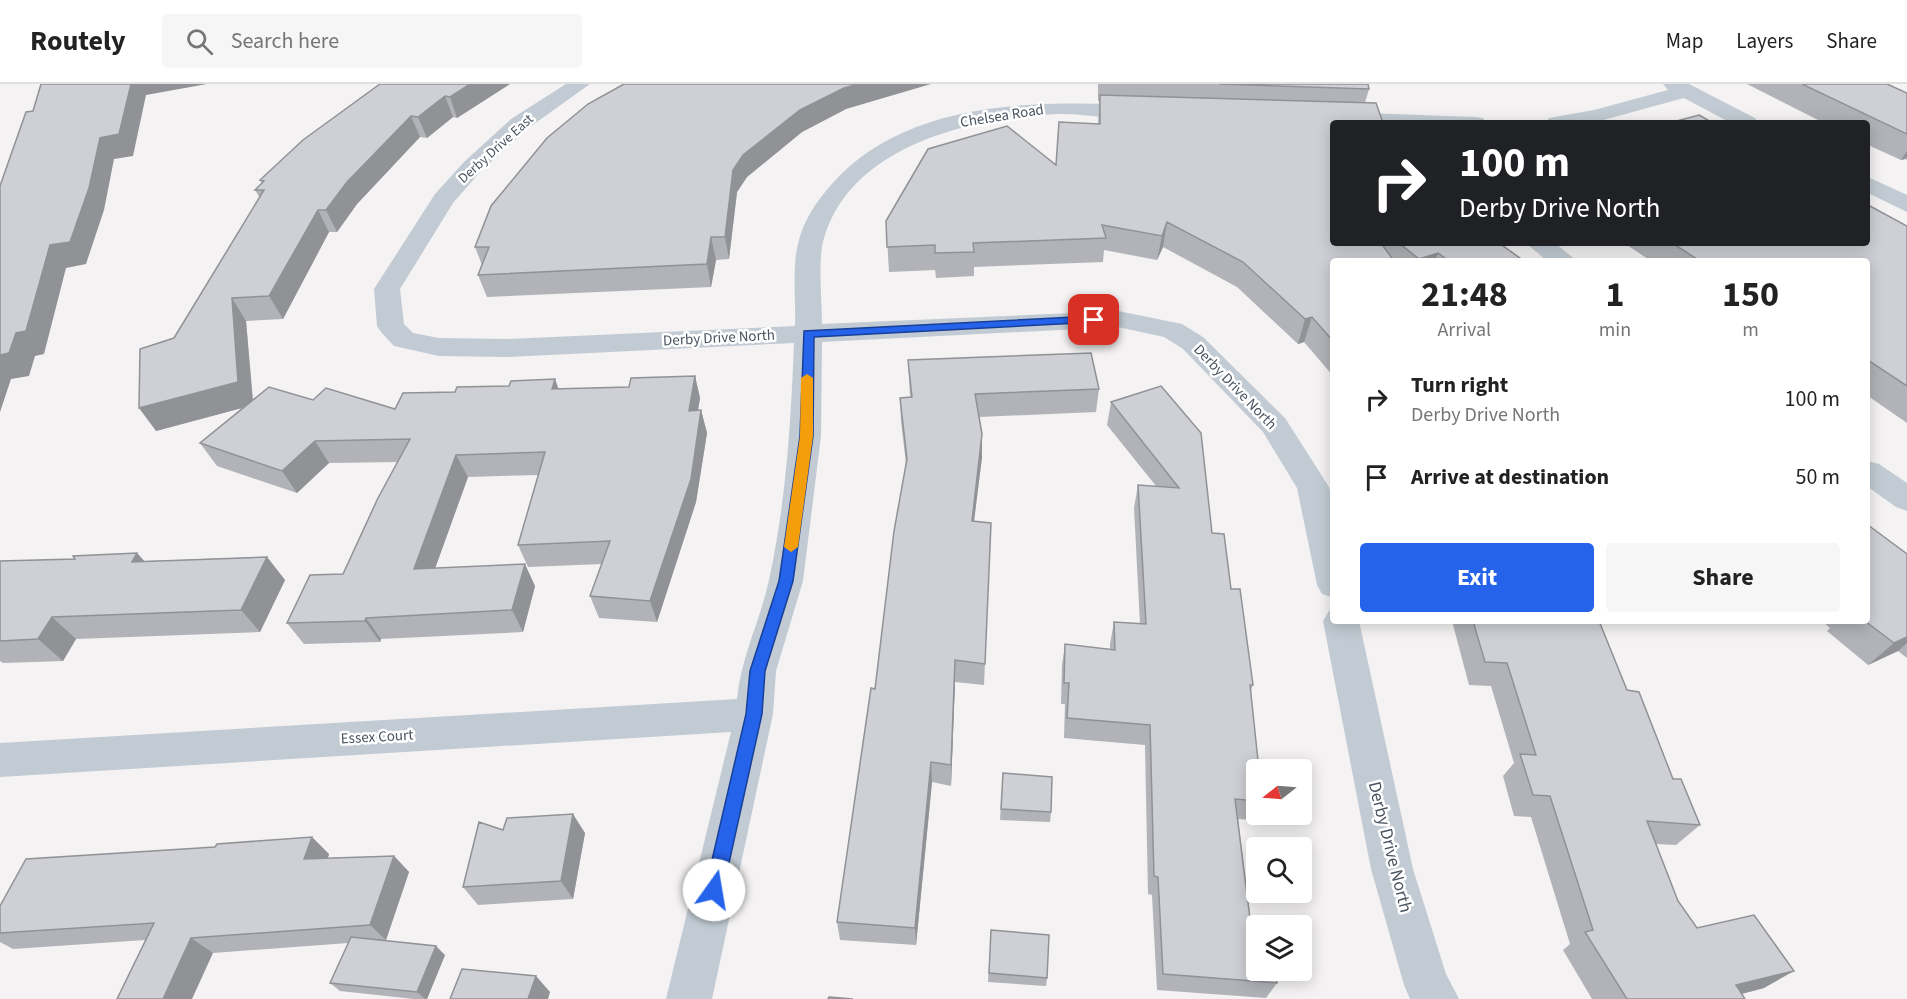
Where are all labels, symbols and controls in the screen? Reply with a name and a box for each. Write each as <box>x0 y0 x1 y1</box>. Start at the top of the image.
search box <box>162 14 582 68</box>
text: Routely <box>30 21 126 61</box>
icon: search <box>183 25 216 58</box>
text: Search here <box>231 25 339 57</box>
text: Map <box>1666 26 1703 56</box>
text: Layers <box>1736 26 1793 56</box>
text: Share <box>1826 26 1877 56</box>
street label: Chelsea Road <box>959 99 1045 133</box>
street label: Derby Drive East <box>454 109 538 188</box>
text: 100 m <box>1459 133 1570 193</box>
icon: right <box>1360 144 1438 222</box>
text: Derby Drive North <box>1459 189 1660 228</box>
text: 21:48 <box>1421 269 1508 320</box>
text: 1 <box>1605 269 1624 320</box>
text: 150 <box>1722 269 1779 320</box>
pin <box>1068 294 1119 345</box>
icon: arrive <box>1077 303 1110 336</box>
text: Arrival <box>1437 316 1491 344</box>
text: min <box>1599 316 1631 344</box>
text: m <box>1742 316 1759 344</box>
street label: Derby Drive North <box>663 325 775 351</box>
street label: Derby Drive North <box>1189 339 1281 435</box>
text: Turn right <box>1411 369 1508 401</box>
icon: right <box>1360 383 1393 416</box>
text: 100 m <box>1785 383 1840 415</box>
text: Derby Drive North <box>1411 401 1560 429</box>
icon: arrive <box>1360 461 1393 494</box>
text: Arrive at destination <box>1411 461 1609 493</box>
text: 50 m <box>1795 461 1840 493</box>
button: Exit <box>1360 543 1594 612</box>
button: Share <box>1606 543 1840 612</box>
street label: Essex Court <box>340 725 414 749</box>
north arrow <box>1246 759 1312 825</box>
map controls <box>1246 759 1312 981</box>
street label: Derby Drive North <box>1362 779 1418 915</box>
button: search <box>1246 837 1312 903</box>
position arrow <box>682 858 746 922</box>
button: layers <box>1246 915 1312 981</box>

